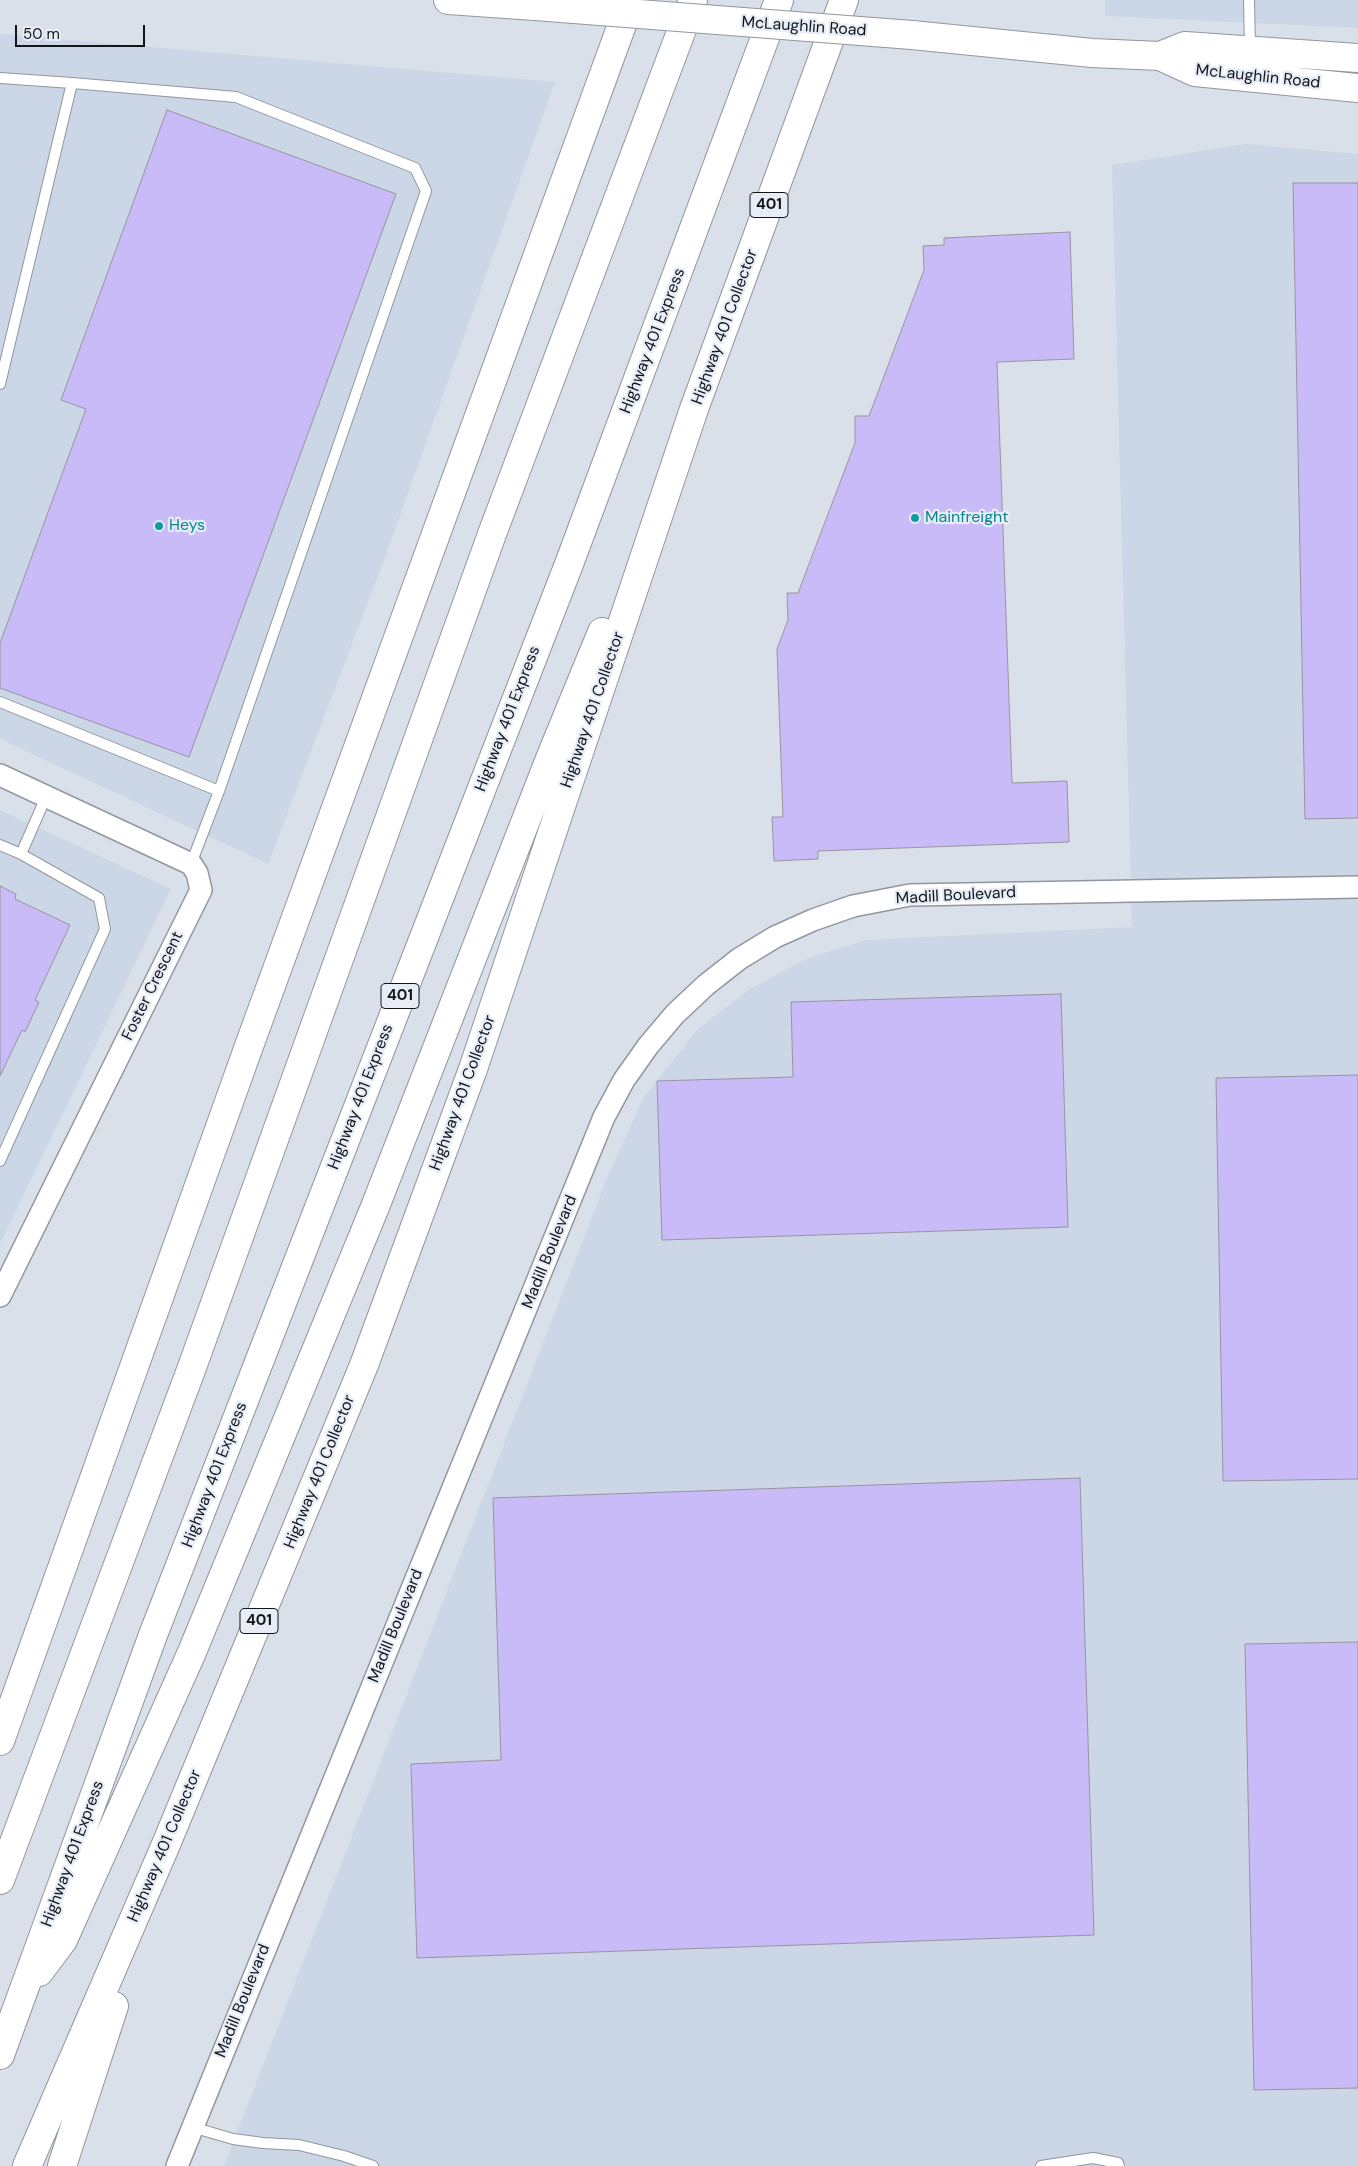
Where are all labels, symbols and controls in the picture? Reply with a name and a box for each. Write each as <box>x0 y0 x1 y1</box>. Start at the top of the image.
street label: McLaughlin Road <box>741 13 867 41</box>
scale bar <box>18 15 148 47</box>
text: 50 m <box>23 24 60 44</box>
street label: McLaughlin Road <box>1195 61 1321 93</box>
road number: 401 <box>750 192 788 218</box>
street label: Highway 401 Collector <box>688 247 762 407</box>
street label: Highway 401 Express <box>616 266 690 416</box>
place label: Mainfreight <box>925 508 1009 528</box>
marker: Mainfreight <box>909 512 921 524</box>
place label: Heys <box>169 516 205 536</box>
marker: Heys <box>153 520 165 532</box>
street label: Highway 401 Collector <box>557 629 629 791</box>
street label: Highway 401 Express <box>471 644 545 794</box>
street label: Madill Boulevard <box>895 883 1017 909</box>
street label: Foster Crescent <box>118 928 188 1044</box>
road number: 401 <box>381 984 419 1008</box>
street label: Highway 401 Collector <box>426 1013 500 1173</box>
street label: Highway 401 Express <box>324 1022 398 1172</box>
street label: Madill Boulevard <box>519 1193 581 1311</box>
street label: Highway 401 Collector <box>280 1392 360 1552</box>
street label: Highway 401 Express <box>178 1400 252 1550</box>
street label: Madill Boulevard <box>365 1567 427 1685</box>
road number: 401 <box>240 1608 278 1634</box>
street label: Highway 401 Collector <box>124 1767 206 1925</box>
street label: Highway 401 Express <box>38 1778 108 1930</box>
street label: Madill Boulevard <box>212 1942 274 2060</box>

